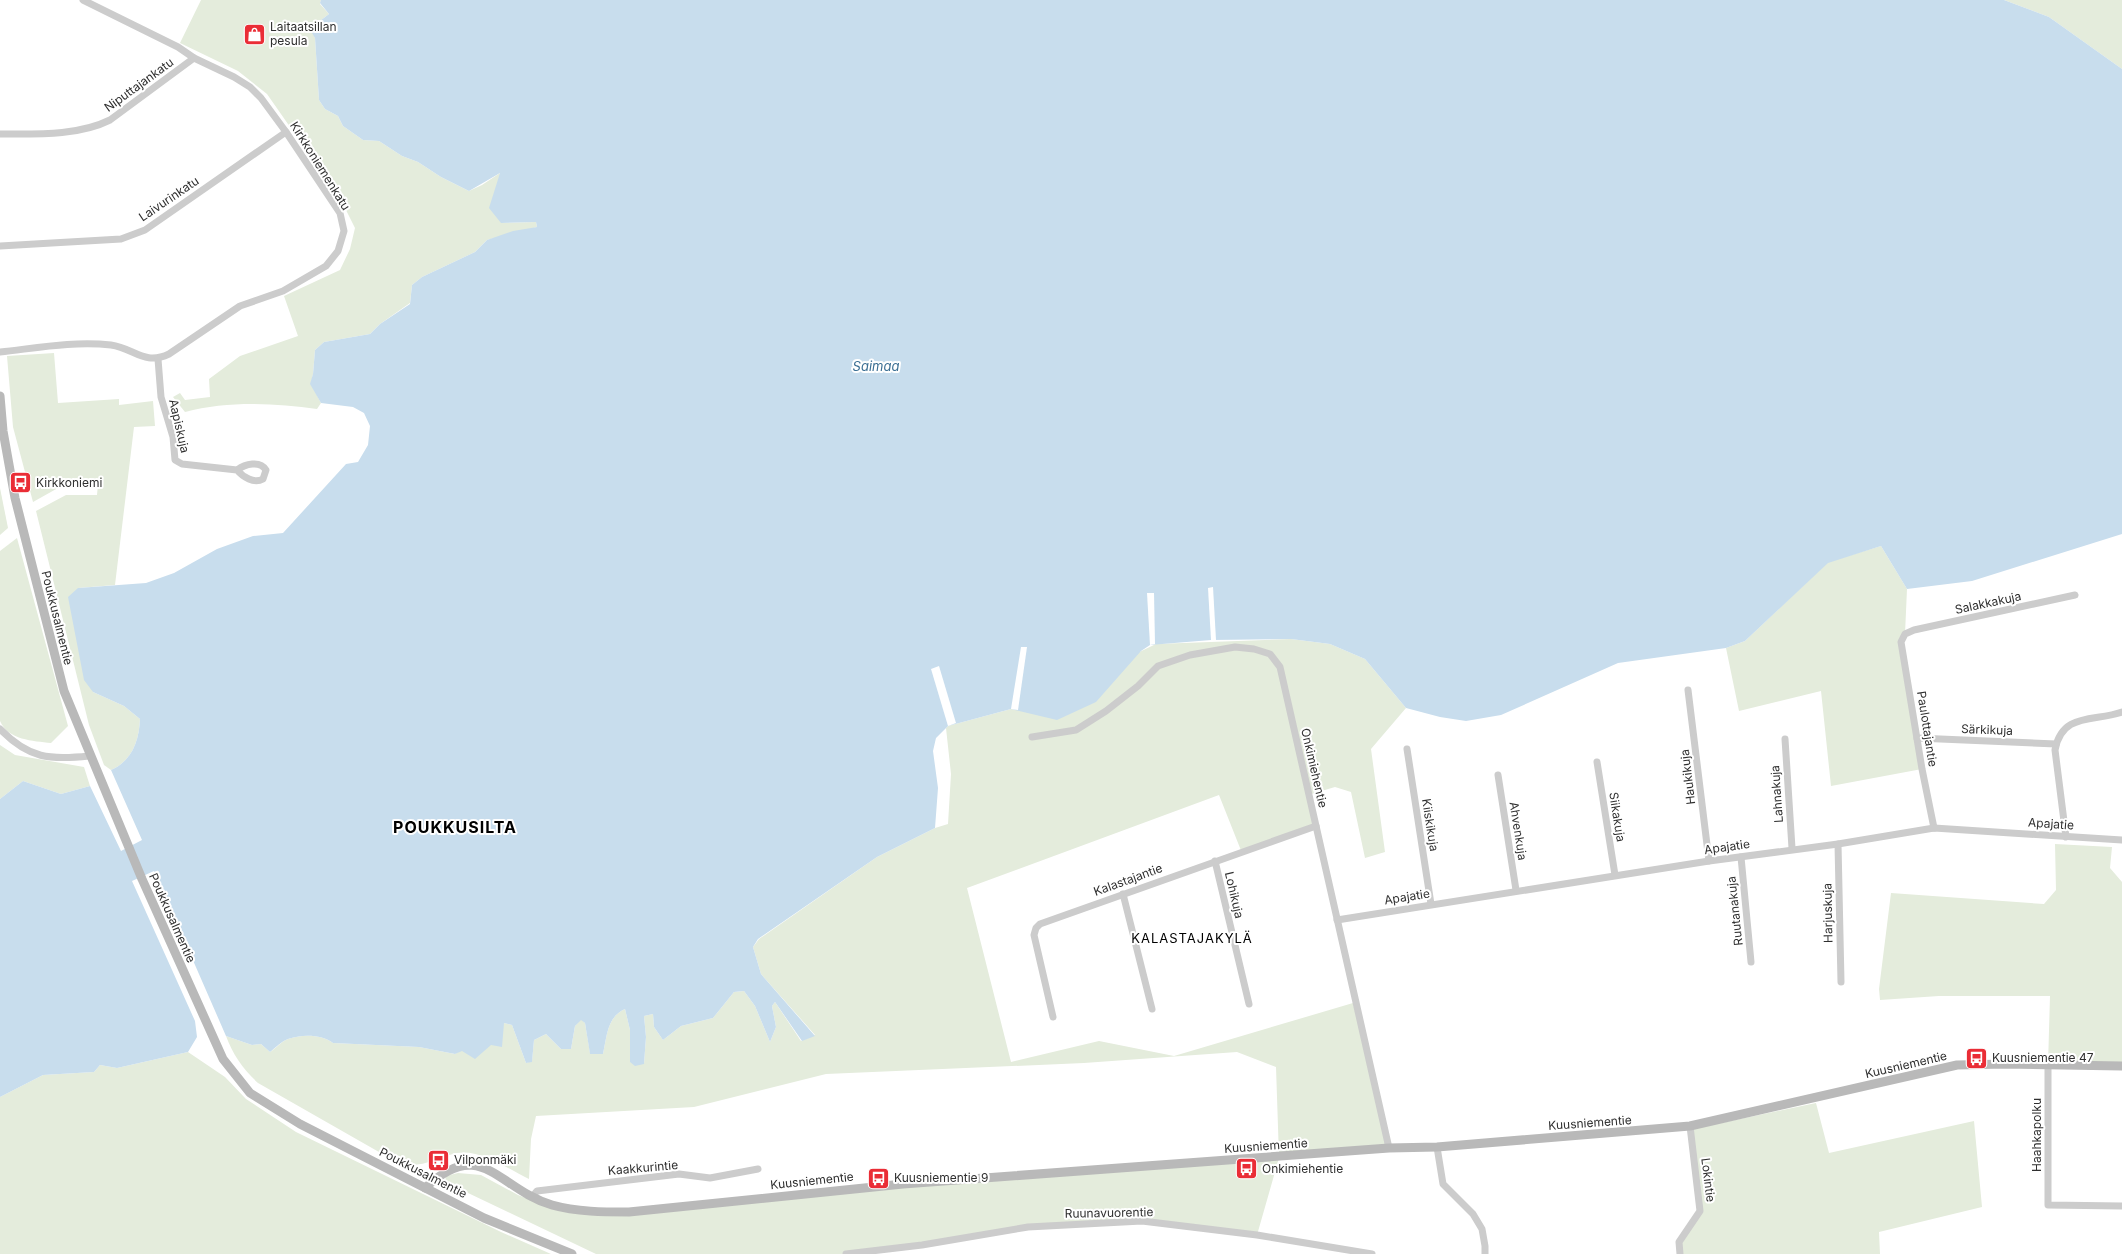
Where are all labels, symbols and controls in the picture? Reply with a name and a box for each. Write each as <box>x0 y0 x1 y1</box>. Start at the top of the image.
place label: Laitaatsillan pesula <box>270 19 337 48</box>
shop icon: Laitaatsillan pesula <box>241 21 267 47</box>
street label: Niputtajankatu <box>101 54 176 115</box>
street label: Kirkkoniemenkatu <box>287 119 354 213</box>
street label: Laivurinkatu <box>136 173 202 224</box>
water label: Saimaa <box>853 358 899 374</box>
street label: Aapiskuja <box>166 397 193 454</box>
bus stop icon: Kirkkoniemi <box>8 470 34 496</box>
place label: Kirkkoniemi <box>36 475 102 490</box>
street label: Poukkusalmentie <box>39 569 76 667</box>
street label: Salakkakuja <box>1953 588 2022 617</box>
street label: Paulottajantie <box>1914 690 1941 768</box>
street label: Särkikuja <box>1961 721 2013 738</box>
street label: Onkimiehentie <box>1298 727 1331 809</box>
street label: Haukikuja <box>1677 749 1698 806</box>
street label: Lahnakuja <box>1767 765 1786 823</box>
street label: Siikakuja <box>1606 791 1629 843</box>
street label: Kiiskikuja <box>1419 797 1442 852</box>
street label: Ahvenkuja <box>1506 801 1531 861</box>
street label: Apajatie <box>2028 814 2074 833</box>
district label: POUKKUSILTA <box>393 817 517 837</box>
street label: Apajatie <box>1703 836 1751 857</box>
street label: Kalastajantie <box>1091 860 1164 899</box>
street label: Lohikuja <box>1222 870 1247 920</box>
street label: Poukkusalmentie <box>146 871 199 965</box>
street label: Ruutanakuja <box>1723 876 1746 947</box>
street label: Harjuskuja <box>1819 883 1836 943</box>
street label: Apajatie <box>1383 886 1431 908</box>
district label: KALASTAJAKYLÄ <box>1131 930 1253 946</box>
bus stop icon: Kuusniementie 47 <box>1964 1045 1990 1071</box>
street label: Kuusniementie <box>1863 1048 1948 1081</box>
place label: Kuusniementie 47 <box>1992 1050 2094 1065</box>
street label: Haahkapolku <box>2029 1098 2044 1172</box>
street label: Kuusniementie <box>1548 1112 1632 1133</box>
street label: Kuusniementie <box>1224 1135 1308 1156</box>
street label: Poukkusalmentie <box>377 1144 470 1201</box>
bus stop icon: Vilponmäki <box>426 1147 452 1173</box>
place label: Vilponmäki <box>454 1152 517 1167</box>
bus stop icon: Onkimiehentie <box>1233 1156 1259 1182</box>
street label: Kaakkurintie <box>607 1157 679 1178</box>
street label: Lokintie <box>1698 1157 1719 1203</box>
place label: Onkimiehentie <box>1262 1161 1343 1176</box>
bus stop icon: Kuusniementie 9 <box>865 1165 891 1191</box>
street label: Kuusniementie <box>770 1169 854 1192</box>
place label: Kuusniementie 9 <box>894 1170 988 1185</box>
street label: Ruunavuorentie <box>1064 1204 1154 1221</box>

